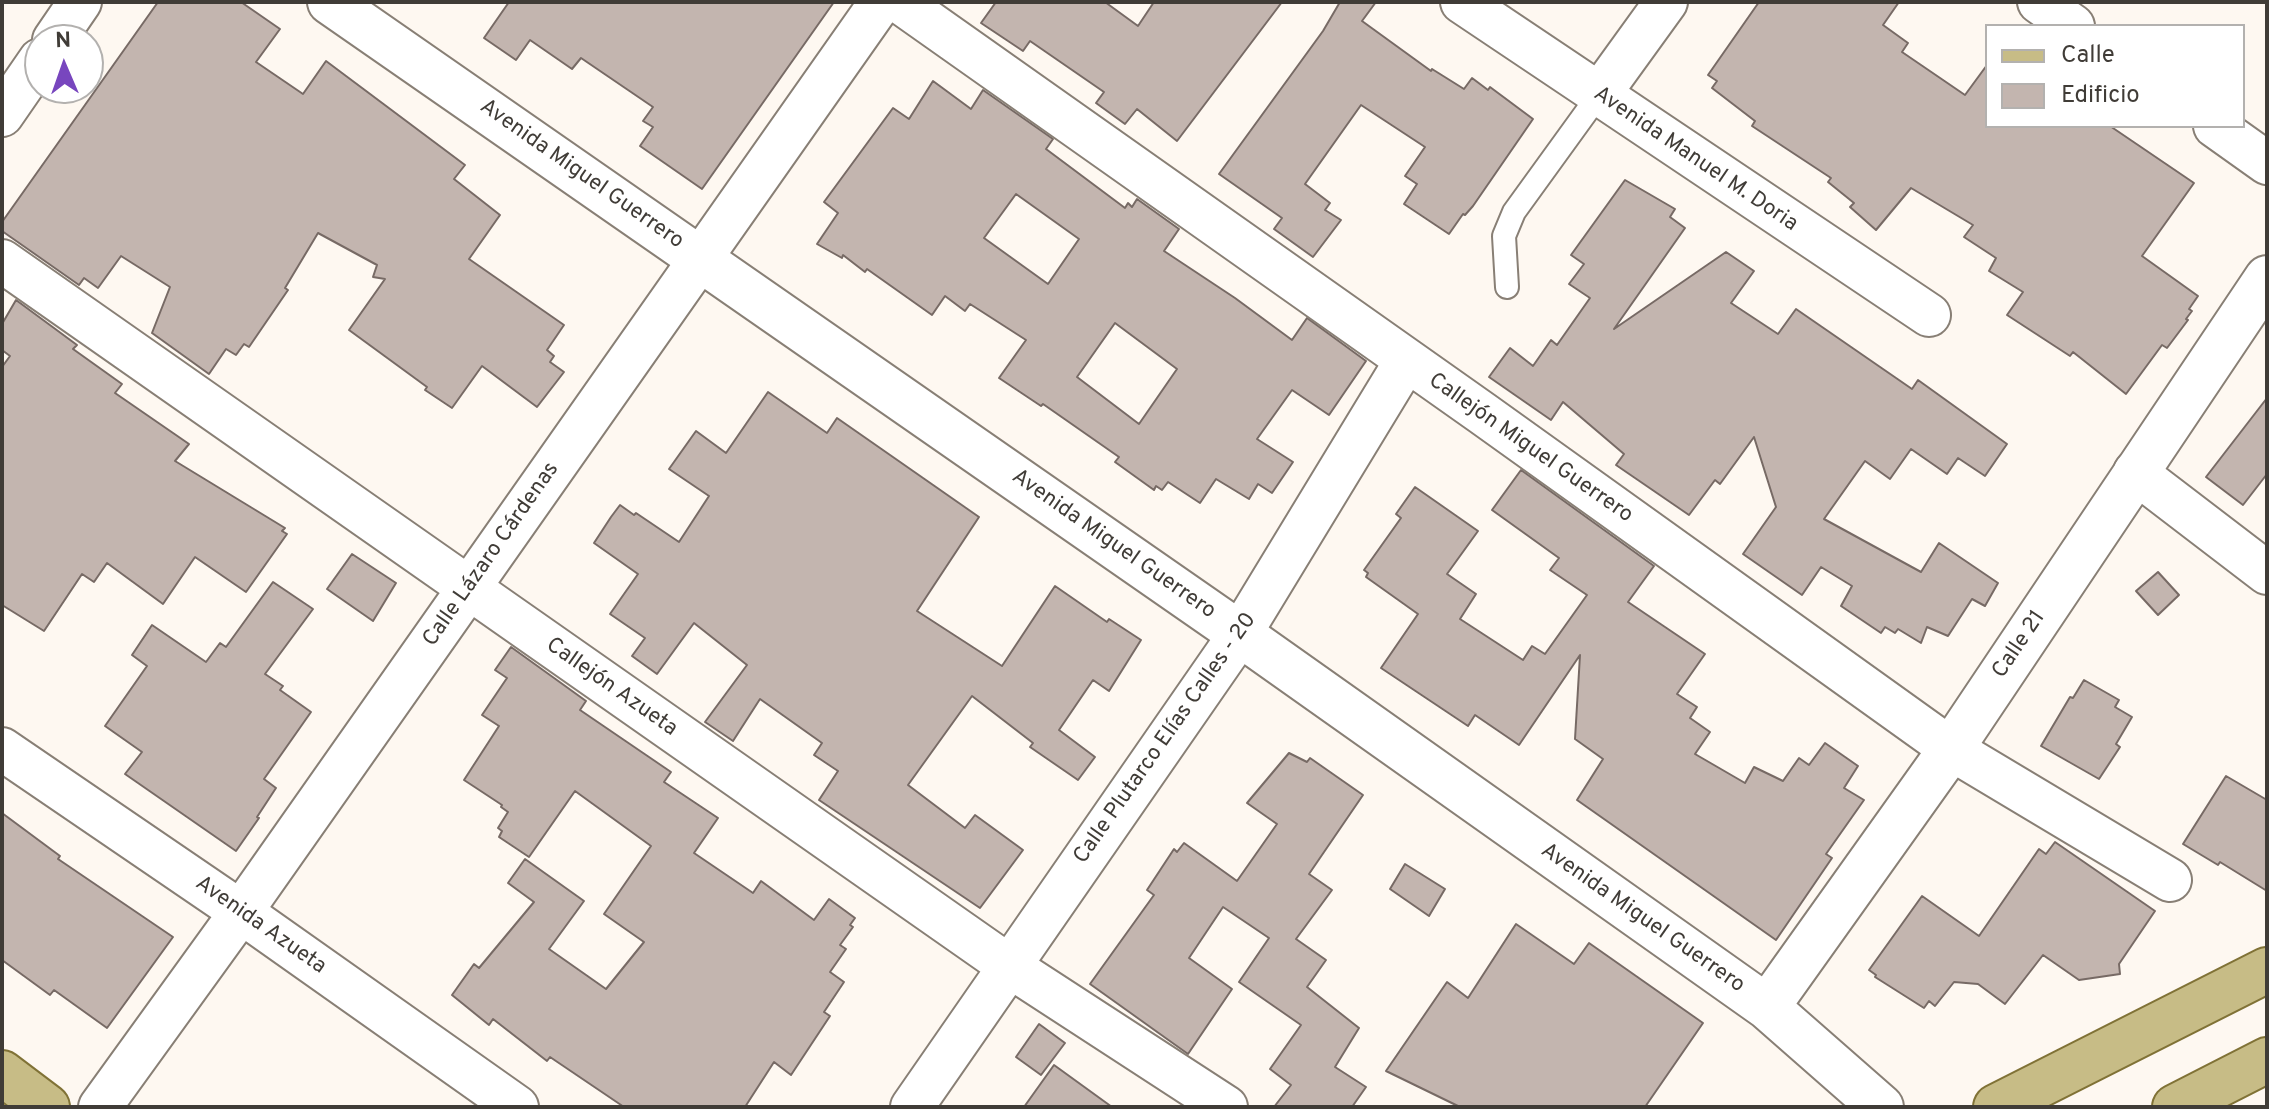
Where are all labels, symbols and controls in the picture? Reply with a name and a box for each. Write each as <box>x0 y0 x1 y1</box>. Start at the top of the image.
north arrow <box>24 24 104 104</box>
legend <box>1985 24 2245 128</box>
text: N <box>55 28 72 55</box>
text: Calle <box>2061 41 2115 71</box>
text: Edificio <box>2061 81 2140 111</box>
street label: Avenida Manuel M. Doria <box>1588 82 1802 238</box>
street label: Avenida Miguel Guerrero <box>474 94 688 256</box>
street label: Callejón Miguel Guerrero <box>1423 368 1637 530</box>
street label: Calle Lázaro Cárdenas <box>418 458 566 652</box>
street label: Avenida Miguel Guerrero <box>1006 464 1220 626</box>
street label: Calle 21 <box>1988 606 2052 684</box>
street label: Calle Plutarco Elías Calles - 20 <box>1069 608 1263 870</box>
street label: Callejón Azueta <box>540 633 682 743</box>
street label: Avenida Miguel Guerrero <box>1535 838 1749 1000</box>
street label: Avenida Azueta <box>189 871 331 981</box>

